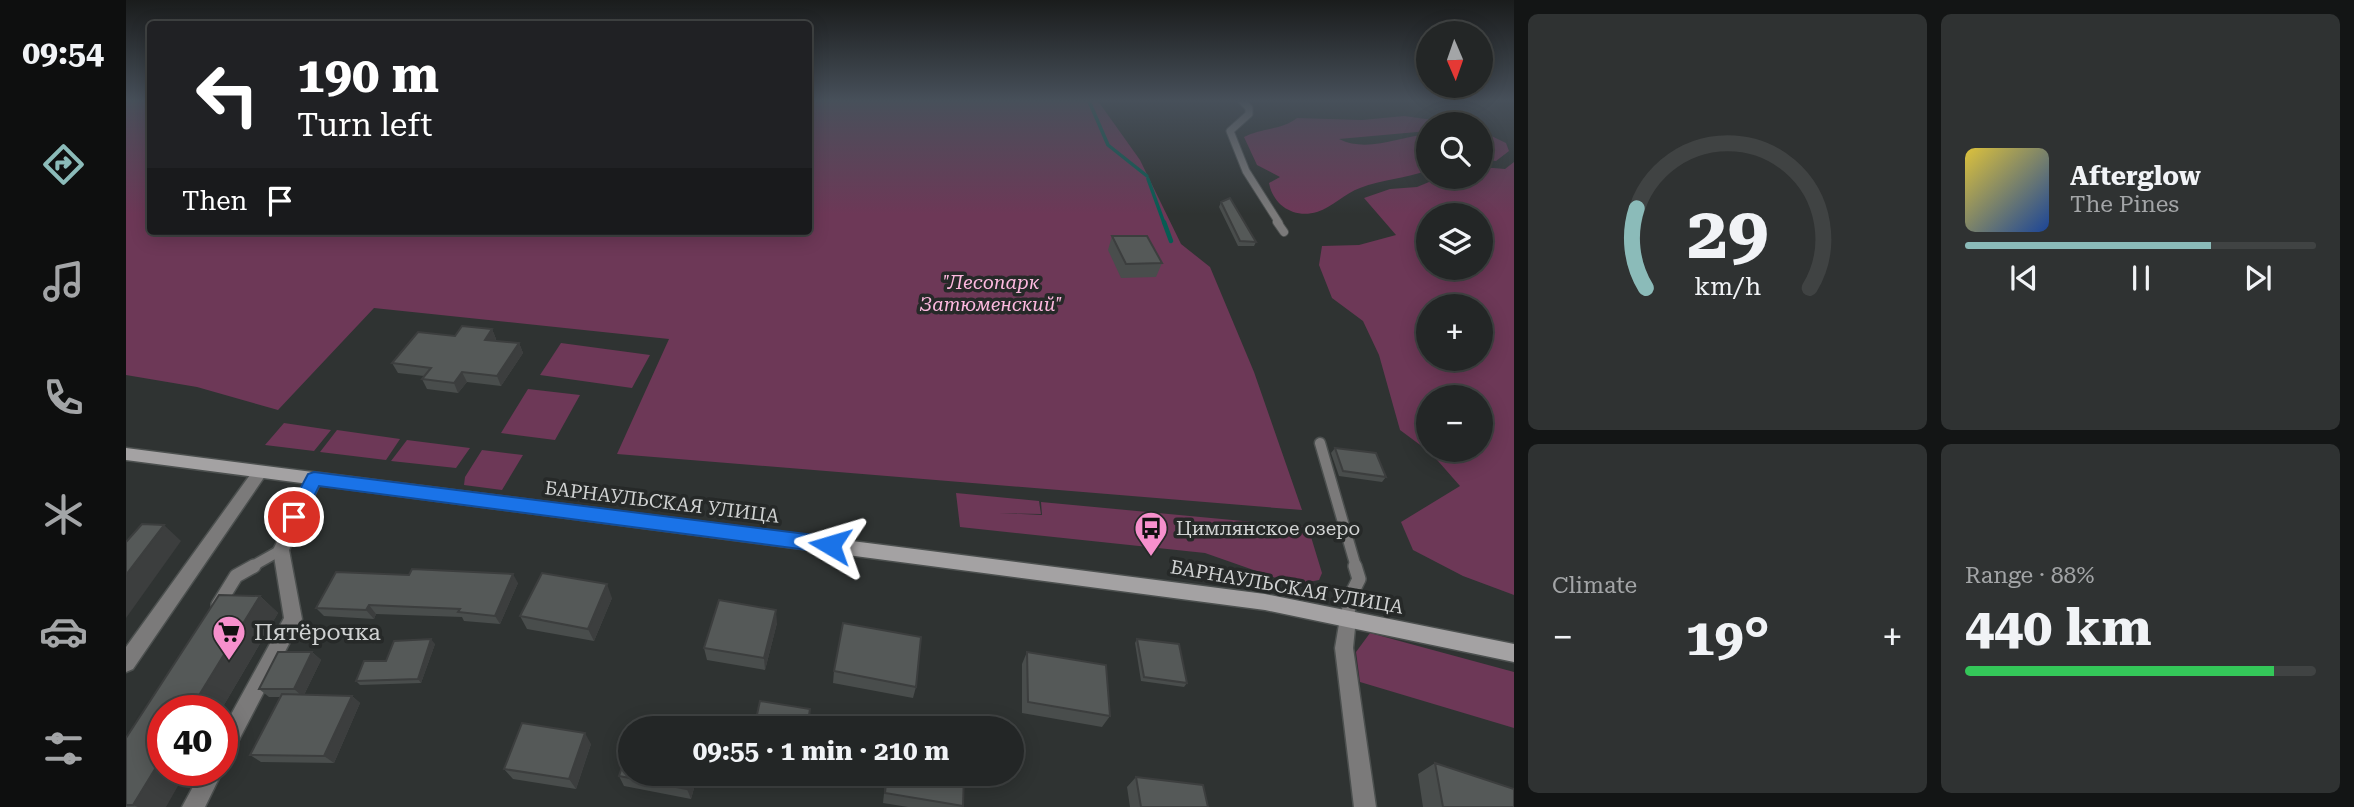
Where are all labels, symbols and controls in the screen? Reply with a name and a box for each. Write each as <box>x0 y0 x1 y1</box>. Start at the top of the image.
north arrow <box>1416 21 1493 98</box>
map controls <box>1416 21 1493 462</box>
text: 09:54 <box>22 34 104 72</box>
text: 190 m <box>297 47 439 104</box>
icon: left <box>182 49 273 140</box>
text: Turn left <box>297 106 432 144</box>
button: search <box>1416 112 1493 189</box>
icon: directions <box>39 140 88 189</box>
text: Afterglow <box>2070 161 2201 191</box>
icon: arrive <box>261 182 299 220</box>
text: Then <box>182 186 247 216</box>
text: The Pines <box>2070 191 2179 218</box>
text: 29 <box>1687 192 1768 277</box>
button: layers <box>1416 203 1493 280</box>
icon: music <box>39 257 88 306</box>
icon: previous <box>2005 259 2043 297</box>
icon: pause <box>2122 259 2160 297</box>
icon: next <box>2239 259 2277 297</box>
park label: "Лесопарк Затюменский" <box>919 271 1063 316</box>
text: km/h <box>1694 272 1761 301</box>
button: + <box>1416 294 1493 371</box>
icon: phone <box>39 373 88 422</box>
button: − <box>1416 385 1493 462</box>
street label: БАРНАУЛЬСКАЯ УЛИЦА <box>543 476 781 528</box>
pin <box>264 487 324 547</box>
icon: climate <box>39 490 88 539</box>
icon: arrive <box>275 498 313 536</box>
position arrow <box>793 508 867 582</box>
bus stop icon: Цимлянское озеро <box>1132 509 1170 558</box>
place label: Цимлянское озеро <box>1176 517 1360 540</box>
street label: БАРНАУЛЬСКАЯ УЛИЦА <box>1169 555 1406 619</box>
text: Range · 88% <box>1965 562 2094 589</box>
text: Climate <box>1552 572 1637 599</box>
text: 440 km <box>1965 597 2152 658</box>
icon: car <box>39 607 88 656</box>
text: 19° <box>1685 607 1770 668</box>
supermarket icon: Пятёрочка <box>210 613 248 662</box>
text: − <box>1552 615 1573 659</box>
text: + <box>1882 615 1903 659</box>
place label: Пятёрочка <box>254 619 381 646</box>
speed limit sign: 40 <box>147 695 238 786</box>
icon: filters <box>39 724 88 773</box>
text: 09:55 · 1 min · 210 m <box>693 736 949 766</box>

